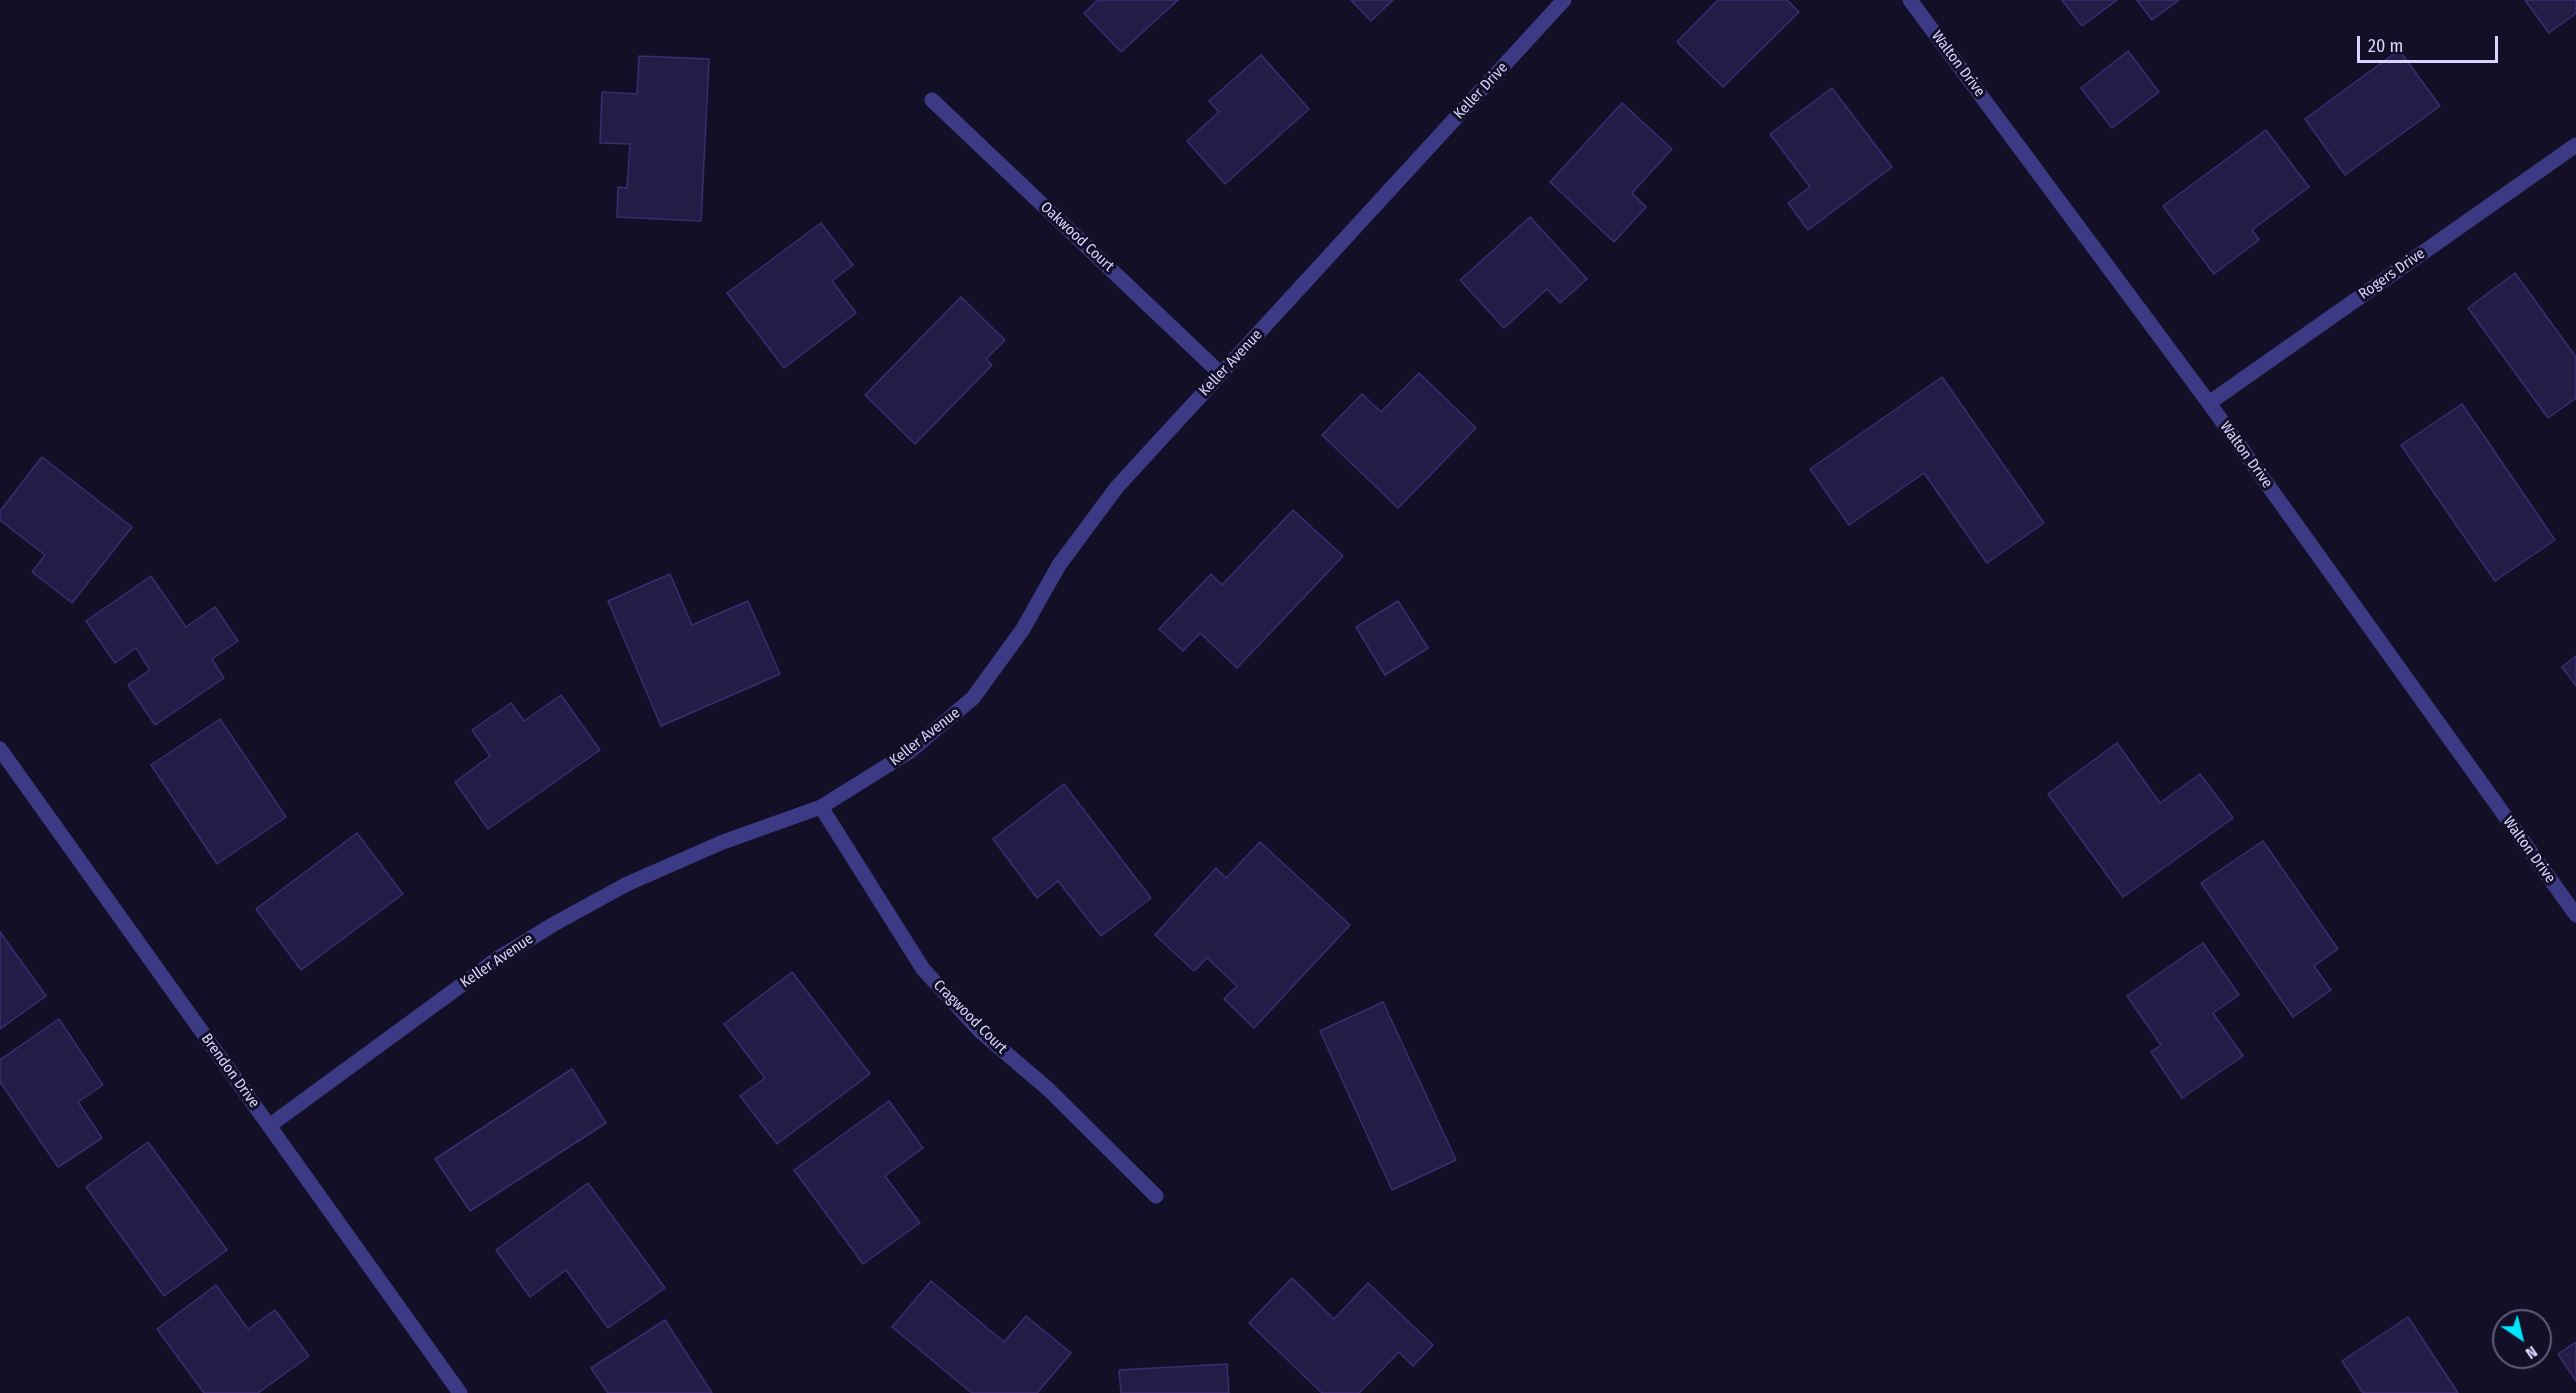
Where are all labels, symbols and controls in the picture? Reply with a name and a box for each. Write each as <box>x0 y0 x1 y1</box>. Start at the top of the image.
scale bar <box>2360 24 2501 62</box>
street label: Walton Drive <box>1927 28 1989 100</box>
text: 20 m <box>2368 35 2403 57</box>
street label: Keller Drive <box>1450 59 1512 123</box>
street label: Oakwood Court <box>1036 198 1118 276</box>
street label: Rogers Drive <box>2355 245 2429 303</box>
street label: Keller Avenue <box>1196 326 1266 400</box>
street label: Walton Drive <box>2216 418 2276 492</box>
street label: Keller Avenue <box>886 704 964 770</box>
street label: Walton Drive <box>2499 813 2559 887</box>
street label: Keller Avenue <box>457 930 537 992</box>
street label: Cragwood Court <box>929 976 1011 1058</box>
street label: Brendon Drive <box>197 1030 263 1112</box>
north arrow <box>2492 1309 2552 1369</box>
text: N <box>2522 1342 2541 1363</box>

